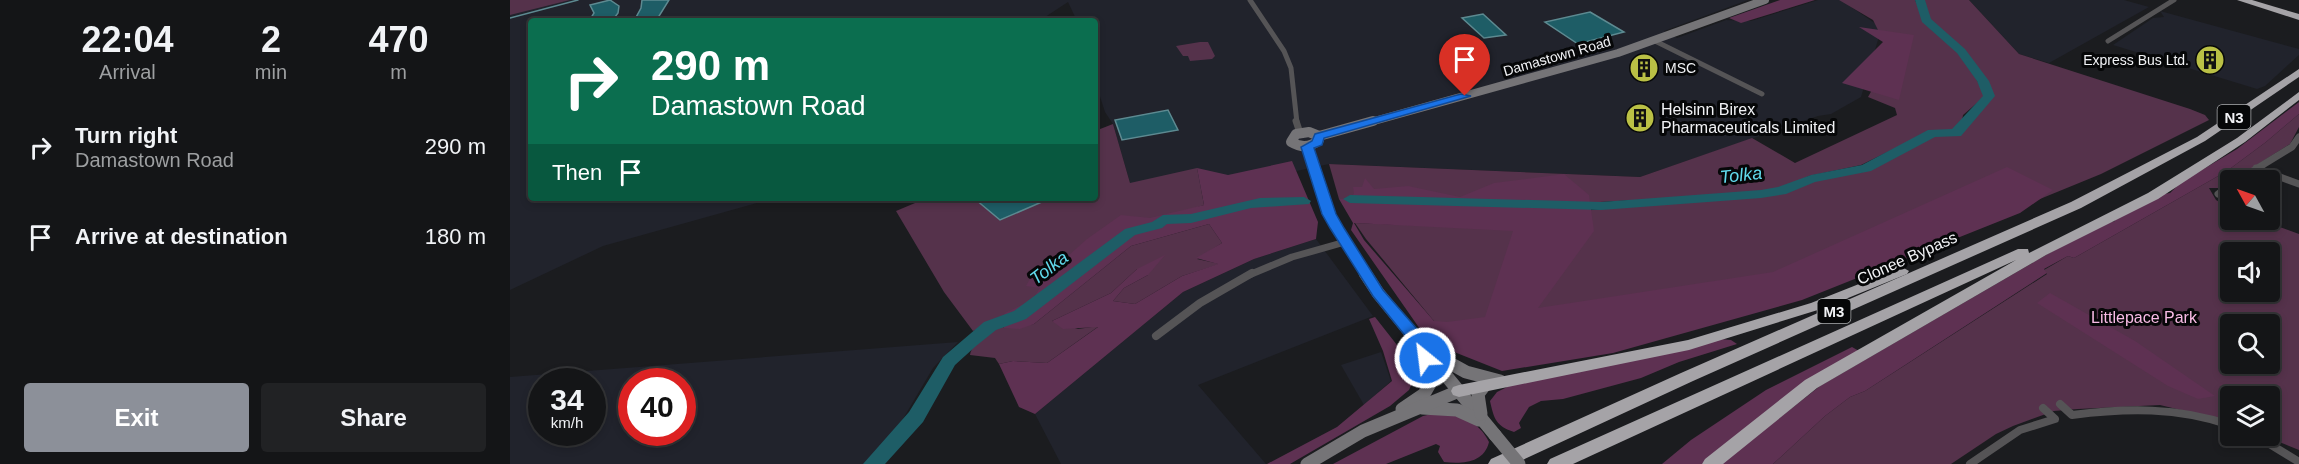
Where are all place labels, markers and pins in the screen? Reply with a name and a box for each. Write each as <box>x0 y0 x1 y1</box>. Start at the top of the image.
pin <box>1439 34 1490 96</box>
building icon: Express Bus Ltd. <box>2194 44 2226 76</box>
building icon: MSC <box>1628 52 1660 84</box>
place label: Express Bus Ltd. <box>2083 52 2189 68</box>
place label: MSC <box>1665 60 1696 76</box>
place label: Helsinn Birex Pharmaceuticals Limited <box>1661 101 1835 136</box>
building icon: Helsinn Birex Pharmaceuticals Limited <box>1624 102 1656 134</box>

